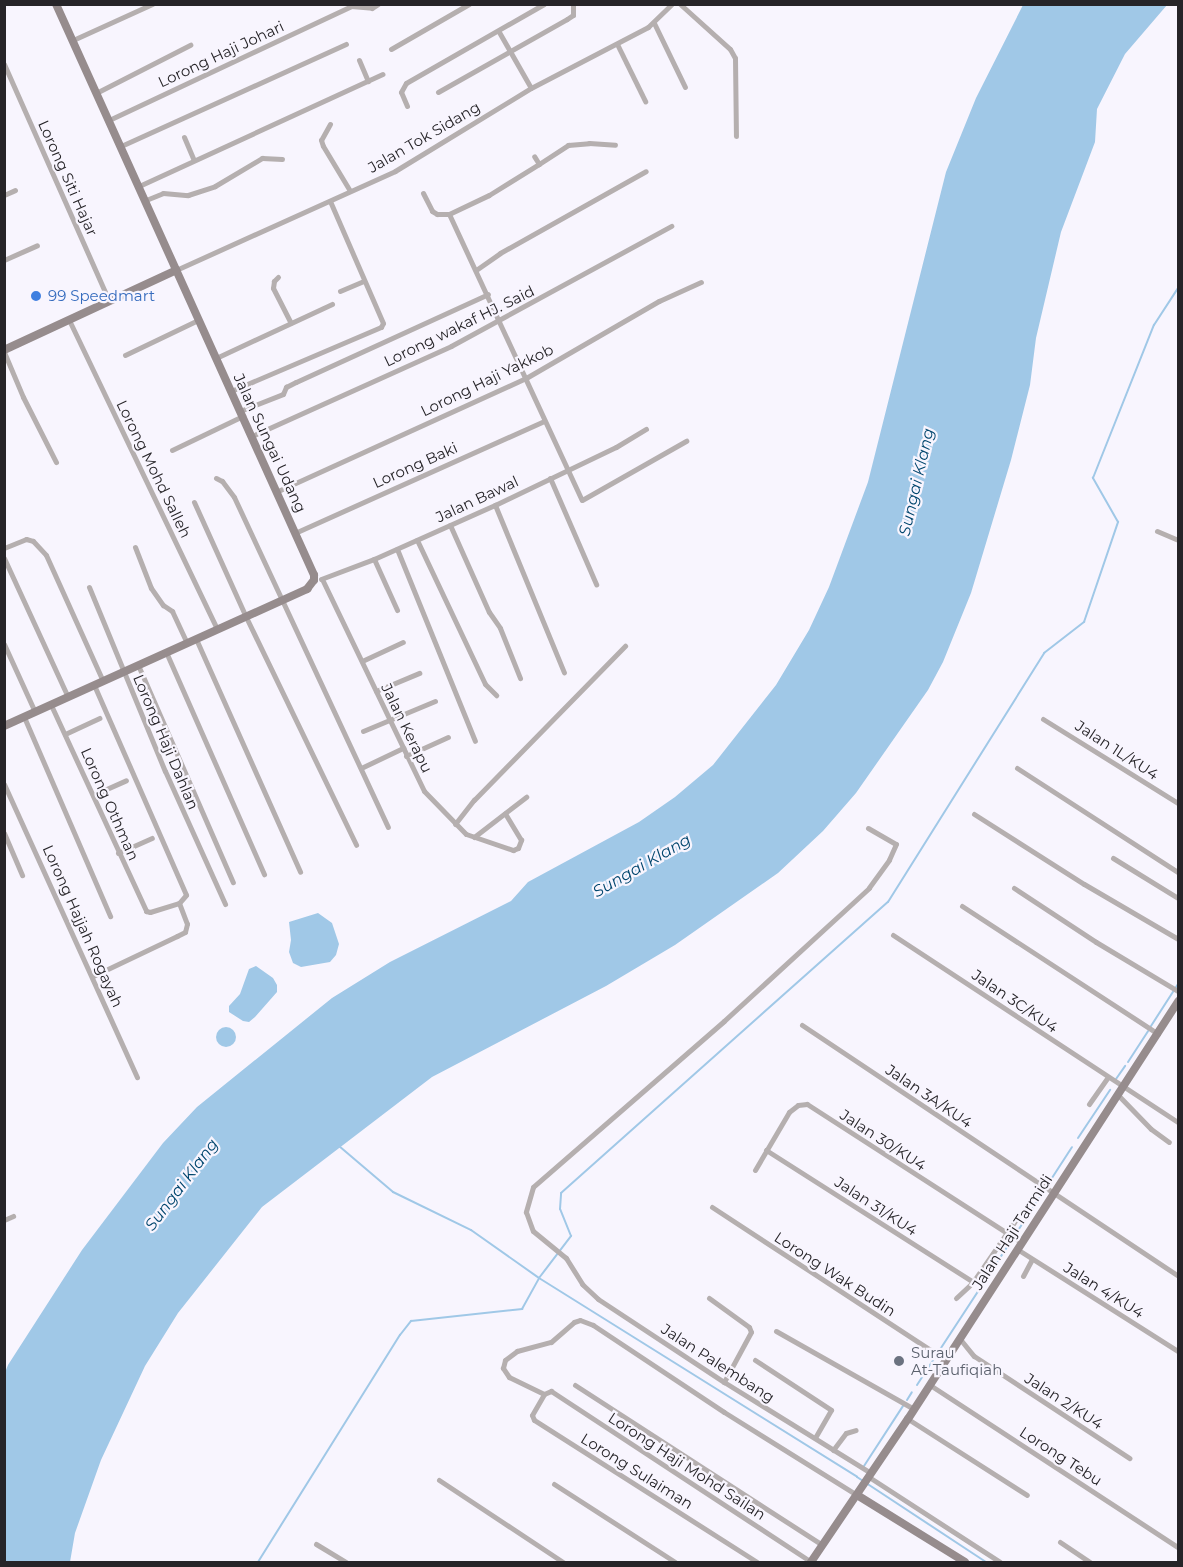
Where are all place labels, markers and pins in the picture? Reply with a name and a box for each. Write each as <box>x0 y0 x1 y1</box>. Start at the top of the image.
place label: 99 Speedmart <box>48 287 155 305</box>
marker: 99 Speedmart <box>29 289 43 303</box>
place label: Surau At-Taufiqiah <box>911 1343 1002 1378</box>
marker: Surau At-Taufiqiah <box>892 1354 906 1368</box>

